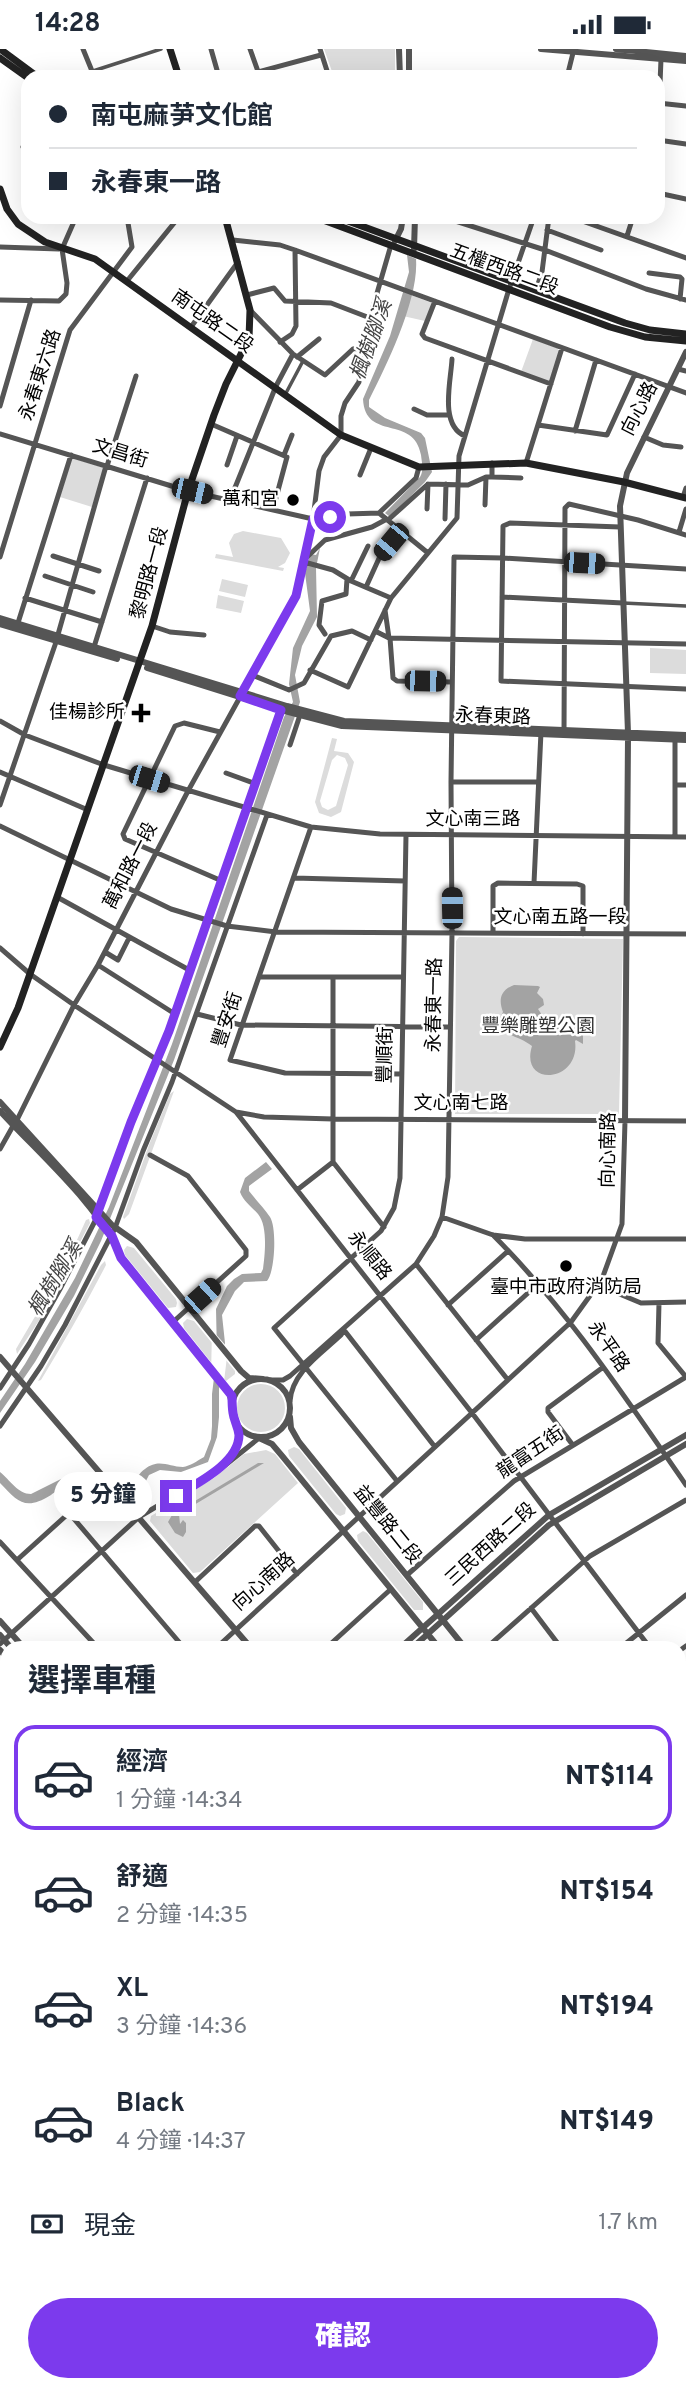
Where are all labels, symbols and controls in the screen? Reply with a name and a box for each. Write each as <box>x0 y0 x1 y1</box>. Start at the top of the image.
text: 14:28 <box>35 8 101 41</box>
text: 南屯麻芛文化館 <box>91 101 273 134</box>
text: 永春東一路 <box>91 168 221 201</box>
street label: 五權西路二段 <box>446 239 562 301</box>
street label: 南屯路二段 <box>166 285 258 359</box>
water label: 楓樹腳溪 <box>345 293 400 384</box>
street label: 永春東六路 <box>15 326 67 424</box>
street label: 向心路 <box>616 378 664 440</box>
street label: 文昌街 <box>89 434 151 474</box>
car <box>170 476 215 506</box>
place label: 萬和宮 <box>222 488 279 512</box>
marker: 萬和宮 <box>285 492 301 508</box>
route start <box>314 501 346 533</box>
car <box>370 519 413 565</box>
street label: 黎明路一段 <box>126 524 174 622</box>
car <box>563 551 606 575</box>
car <box>404 670 447 692</box>
place label: 佳楊診所 <box>49 701 125 725</box>
marker: 佳楊診所 <box>131 703 151 723</box>
street label: 永春東路 <box>455 704 531 730</box>
car <box>126 763 173 795</box>
street label: 文心南三路 <box>425 808 521 832</box>
street label: 萬和路一段 <box>99 818 163 914</box>
car <box>442 887 463 929</box>
street label: 文心南五路一段 <box>493 906 627 930</box>
street label: 永春東一路 <box>422 957 448 1053</box>
street label: 豐安街 <box>208 989 248 1051</box>
park label: 豐樂雕塑公園 <box>481 1015 595 1039</box>
street label: 豐順街 <box>374 1026 398 1084</box>
street label: 文心南七路 <box>413 1092 509 1116</box>
street label: 向心南路 <box>596 1112 622 1188</box>
street label: 永順路 <box>342 1226 396 1286</box>
water label: 楓樹腳溪 <box>23 1233 91 1322</box>
marker: 臺中市政府消防局 <box>558 1258 574 1274</box>
car <box>180 1274 225 1318</box>
place label: 臺中市政府消防局 <box>490 1276 642 1300</box>
street label: 永平路 <box>582 1317 634 1377</box>
street label: 龍富五街 <box>493 1422 569 1484</box>
callout: 5 分鐘 <box>54 1471 152 1521</box>
route end <box>160 1480 192 1512</box>
street label: 益豐路二段 <box>348 1481 426 1569</box>
text: 5 分鐘 <box>70 1482 136 1511</box>
street label: 三民西路二段 <box>441 1498 541 1592</box>
street label: 向心南路 <box>228 1548 300 1616</box>
text: 選擇車種 <box>28 1663 156 1703</box>
icon: car <box>32 1746 95 1809</box>
text: 經濟 <box>116 1747 168 1780</box>
text: NT$114 <box>565 1761 654 1794</box>
text: 1 分鐘 · 14:34 <box>116 1787 243 1816</box>
icon: car <box>32 1861 95 1924</box>
text: 舒適 <box>116 1862 168 1895</box>
text: NT$154 <box>560 1876 654 1909</box>
text: 2 分鐘 · 14:35 <box>116 1902 248 1931</box>
text: XL <box>116 1973 148 2006</box>
icon: car <box>32 1976 95 2039</box>
text: NT$194 <box>560 1991 654 2024</box>
text: 3 分鐘 · 14:36 <box>116 2013 247 2042</box>
text: Black <box>116 2088 185 2121</box>
icon: car <box>32 2091 95 2154</box>
text: NT$149 <box>560 2106 654 2139</box>
text: 4 分鐘 · 14:37 <box>116 2128 246 2157</box>
icon: cash <box>28 2205 66 2243</box>
text: 1.7 km <box>598 2209 658 2238</box>
text: 現金 <box>84 2211 136 2244</box>
button: 確認 <box>28 2298 658 2378</box>

